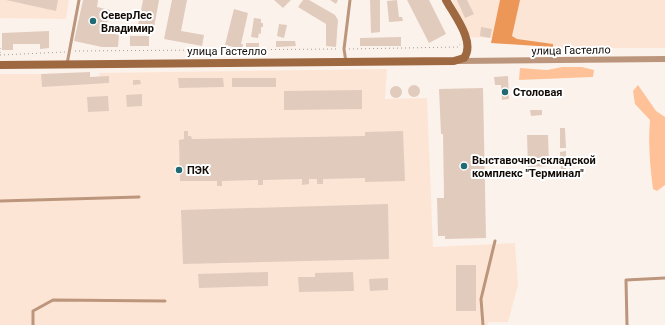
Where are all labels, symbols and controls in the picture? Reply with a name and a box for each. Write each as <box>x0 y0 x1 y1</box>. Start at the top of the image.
place label: СеверЛес Владимир <box>101 9 154 35</box>
marker: СеверЛес Владимир <box>88 16 98 26</box>
street label: улица Гастелло <box>531 43 611 58</box>
street label: улица Гастелло <box>187 45 267 58</box>
place label: Столовая <box>513 86 562 99</box>
marker: Столовая <box>500 87 510 97</box>
place label: Выставочно-складской комплекс "Терминал" <box>472 154 596 180</box>
marker: Выставочно-складской комплекс "Терминал" <box>459 161 469 171</box>
place label: ПЭК <box>187 164 210 177</box>
marker: ПЭК <box>174 165 184 175</box>

